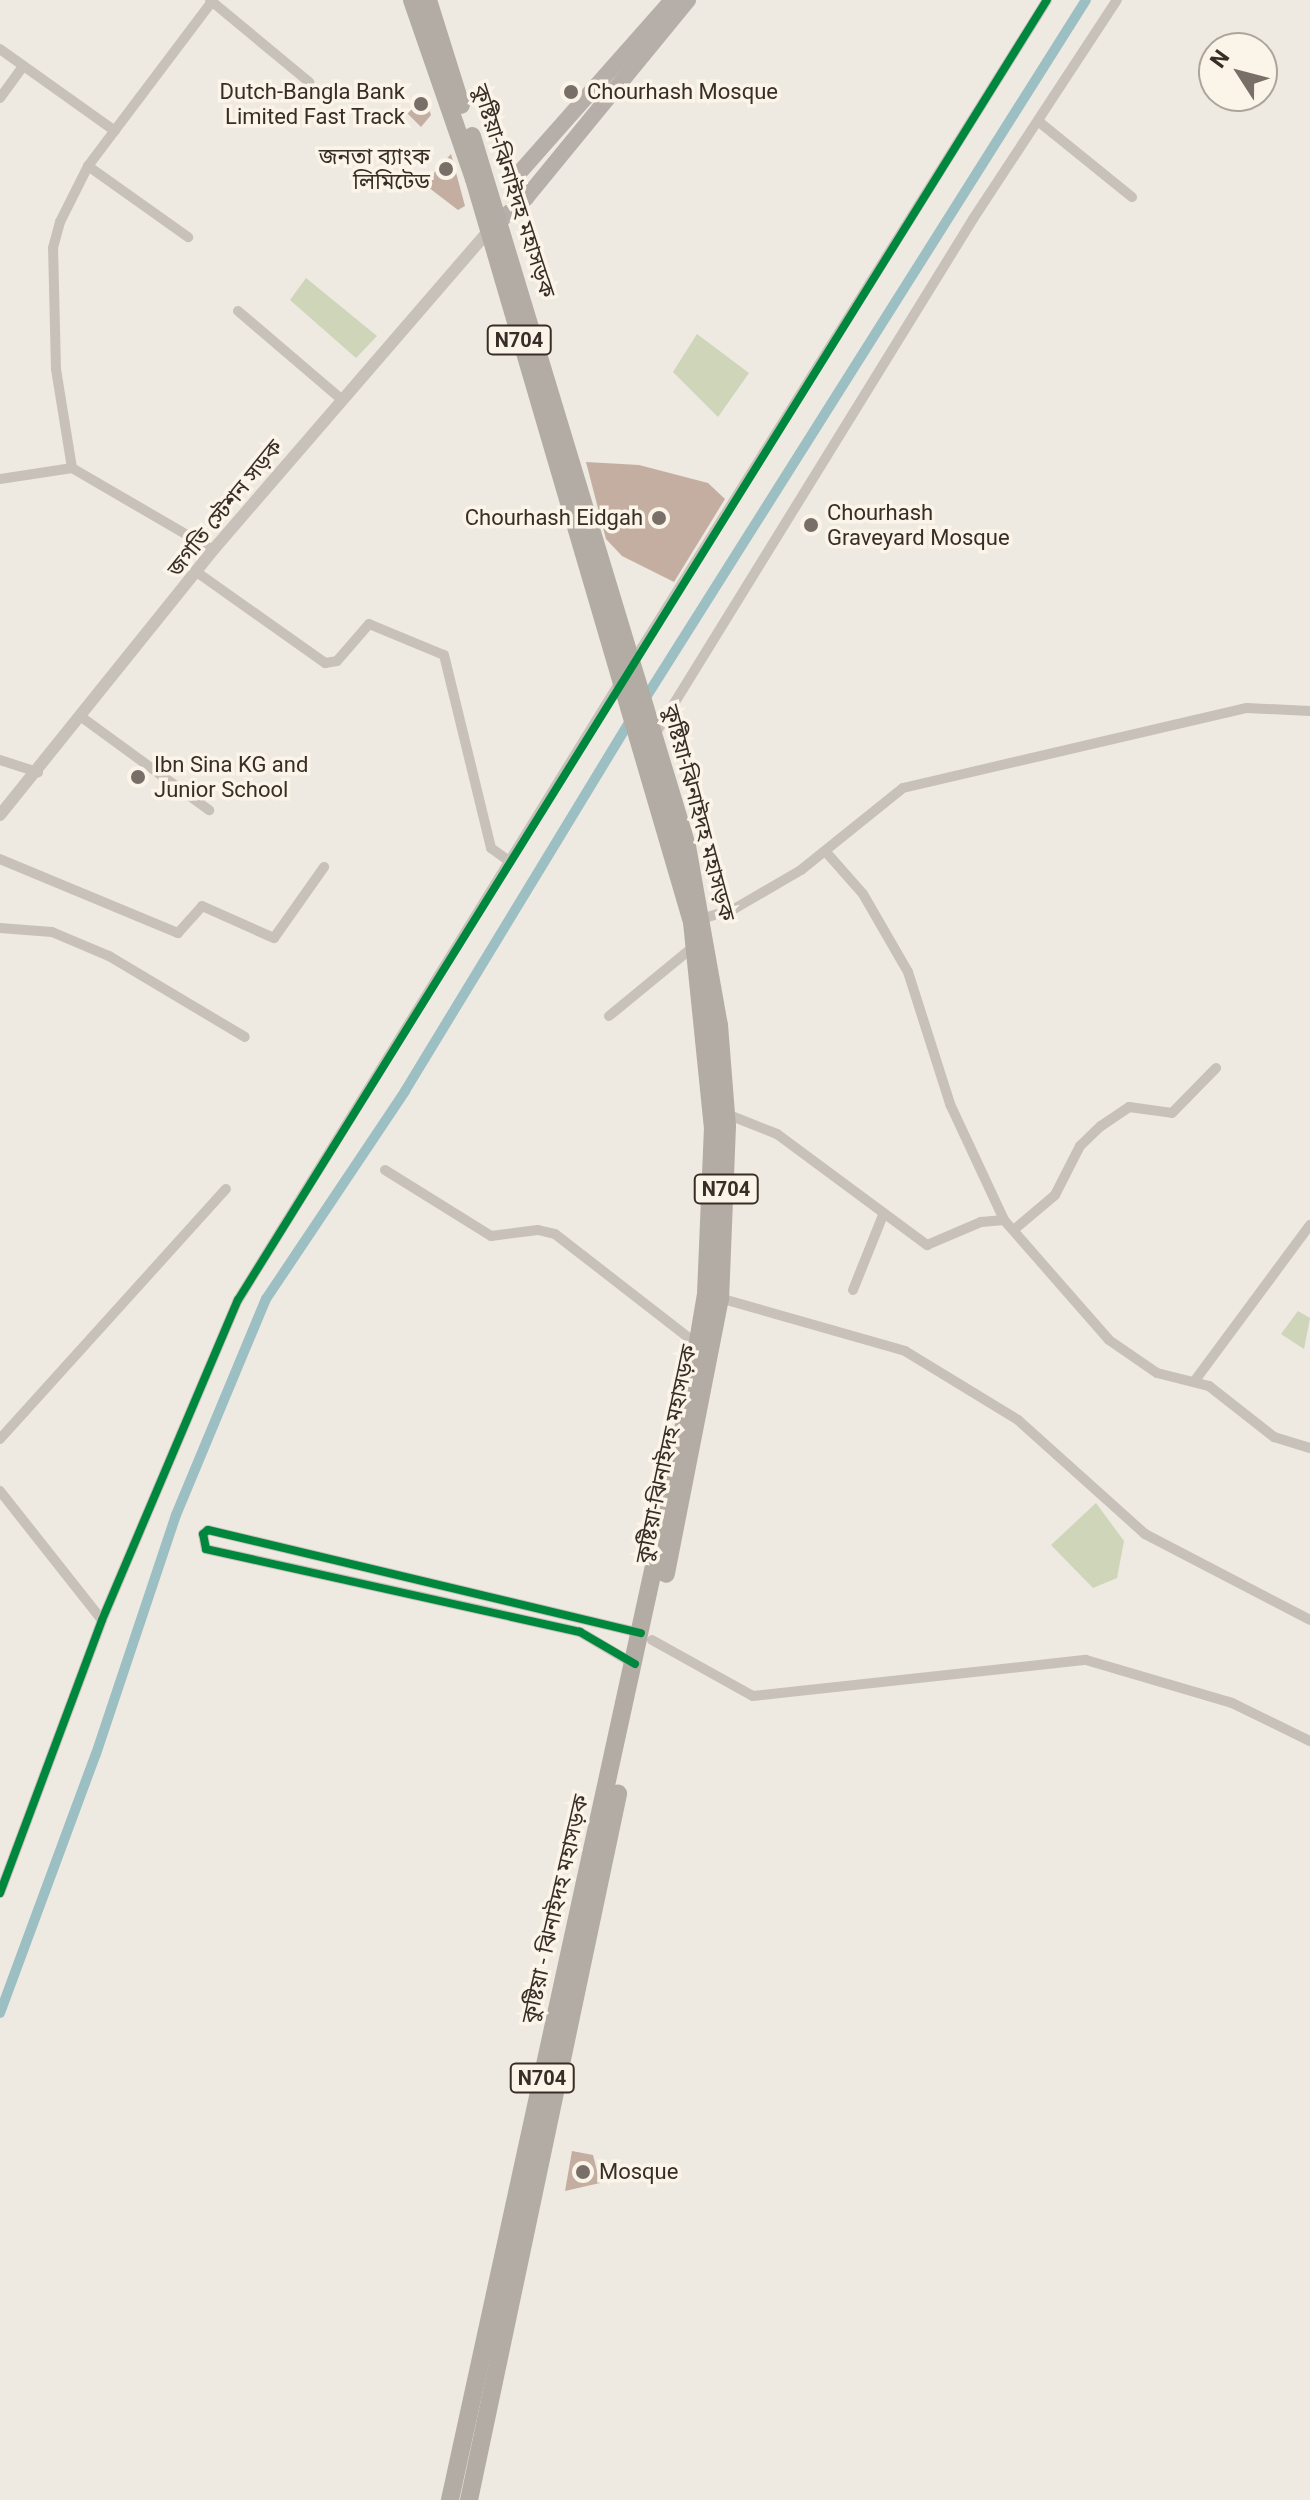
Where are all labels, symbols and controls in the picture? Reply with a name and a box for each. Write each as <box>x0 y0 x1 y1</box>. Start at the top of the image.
north arrow <box>1198 32 1278 112</box>
text: N <box>1205 45 1234 72</box>
place label: Dutch-Bangla Bank Limited Fast Track <box>220 78 405 130</box>
place label: Chourhash Mosque <box>587 79 778 105</box>
street label: কুষ্টিয়া-ঝিনাইদহ মহাসড়ক <box>467 81 561 301</box>
marker: Chourhash Mosque <box>562 83 580 101</box>
marker: Dutch-Bangla Bank Limited Fast Track <box>412 95 430 113</box>
place label: জনতা ব্যাংক লিমিটেড <box>319 143 430 194</box>
marker: জনতা ব্যাংক লিমিটেড <box>437 160 455 178</box>
road number: N704 <box>485 324 553 356</box>
street label: জগতি স্টেশন সড়ক <box>162 434 288 582</box>
place label: Chourhash Graveyard Mosque <box>827 499 1010 550</box>
place label: Chourhash Eidgah <box>465 505 643 531</box>
marker: Chourhash Eidgah <box>650 509 668 527</box>
marker: Chourhash Graveyard Mosque <box>802 516 820 534</box>
street label: কুষ্টিয়া-ঝিনাইদহ মহাসড়ক <box>657 702 741 924</box>
place label: Ibn Sina KG and Junior School <box>154 751 308 802</box>
marker: Ibn Sina KG and Junior School <box>129 768 147 786</box>
road number: N704 <box>692 1173 760 1205</box>
street label: কুষ্টিয়া-ঝিনাইদহ মহাসড়ক <box>630 1342 702 1566</box>
street label: কুষ্টিয়া - ঝিনাইদহ মহাসড়ক <box>516 1792 594 2026</box>
road number: N704 <box>508 2062 576 2094</box>
place label: Mosque <box>599 2159 678 2185</box>
marker: Mosque <box>574 2163 592 2181</box>

